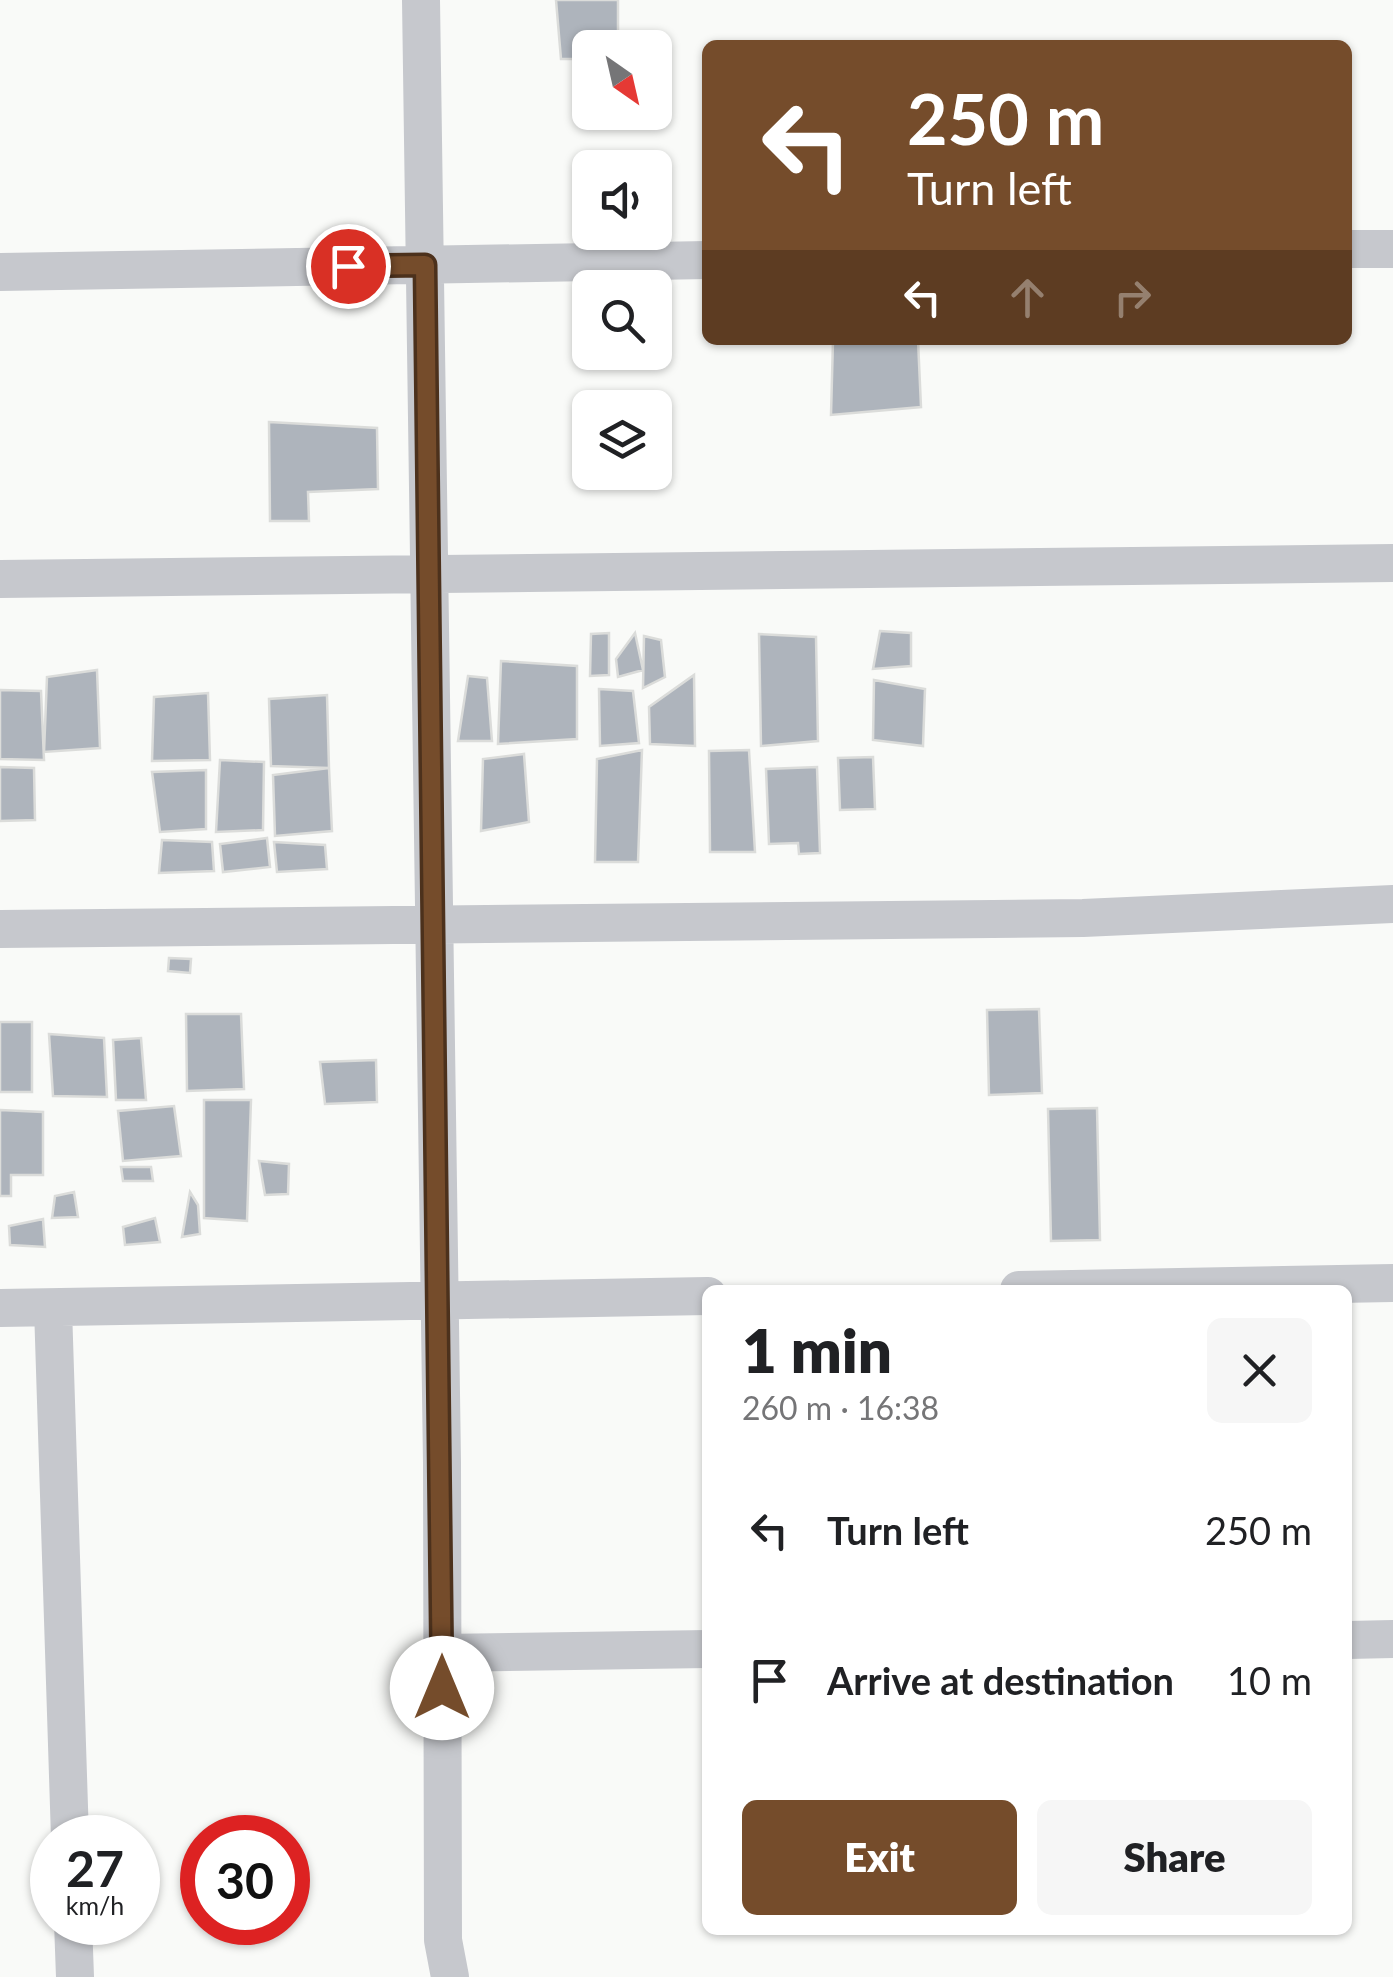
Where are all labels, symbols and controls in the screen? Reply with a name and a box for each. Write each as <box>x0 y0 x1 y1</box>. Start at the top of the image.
north arrow <box>572 30 672 130</box>
map controls <box>572 30 672 490</box>
text: 250 m <box>907 76 1104 160</box>
icon: left <box>742 80 872 210</box>
button: sound <box>572 150 672 250</box>
text: Turn left <box>907 161 1072 215</box>
pin <box>306 224 391 309</box>
icon: arrive <box>321 239 376 294</box>
button: search <box>572 270 672 370</box>
icon: left <box>895 270 950 325</box>
icon: ahead <box>1000 270 1055 325</box>
icon: right <box>1105 270 1160 325</box>
button: layers <box>572 390 672 490</box>
text: 1 min <box>742 1314 892 1386</box>
button: close <box>1207 1318 1312 1423</box>
text: 260 m · 16:38 <box>742 1388 939 1427</box>
icon: left <box>742 1503 797 1558</box>
text: Turn left <box>827 1507 969 1553</box>
text: 250 m <box>1205 1507 1312 1553</box>
position arrow <box>390 1636 494 1740</box>
icon: arrive <box>742 1653 797 1708</box>
text: Arrive at destination <box>827 1657 1174 1703</box>
text: 10 m <box>1227 1657 1312 1703</box>
button: Exit <box>742 1800 1017 1915</box>
button: Share <box>1037 1800 1312 1915</box>
speed limit sign: 30 <box>180 1815 310 1945</box>
text: 27 <box>66 1838 124 1898</box>
text: km/h <box>66 1890 124 1920</box>

